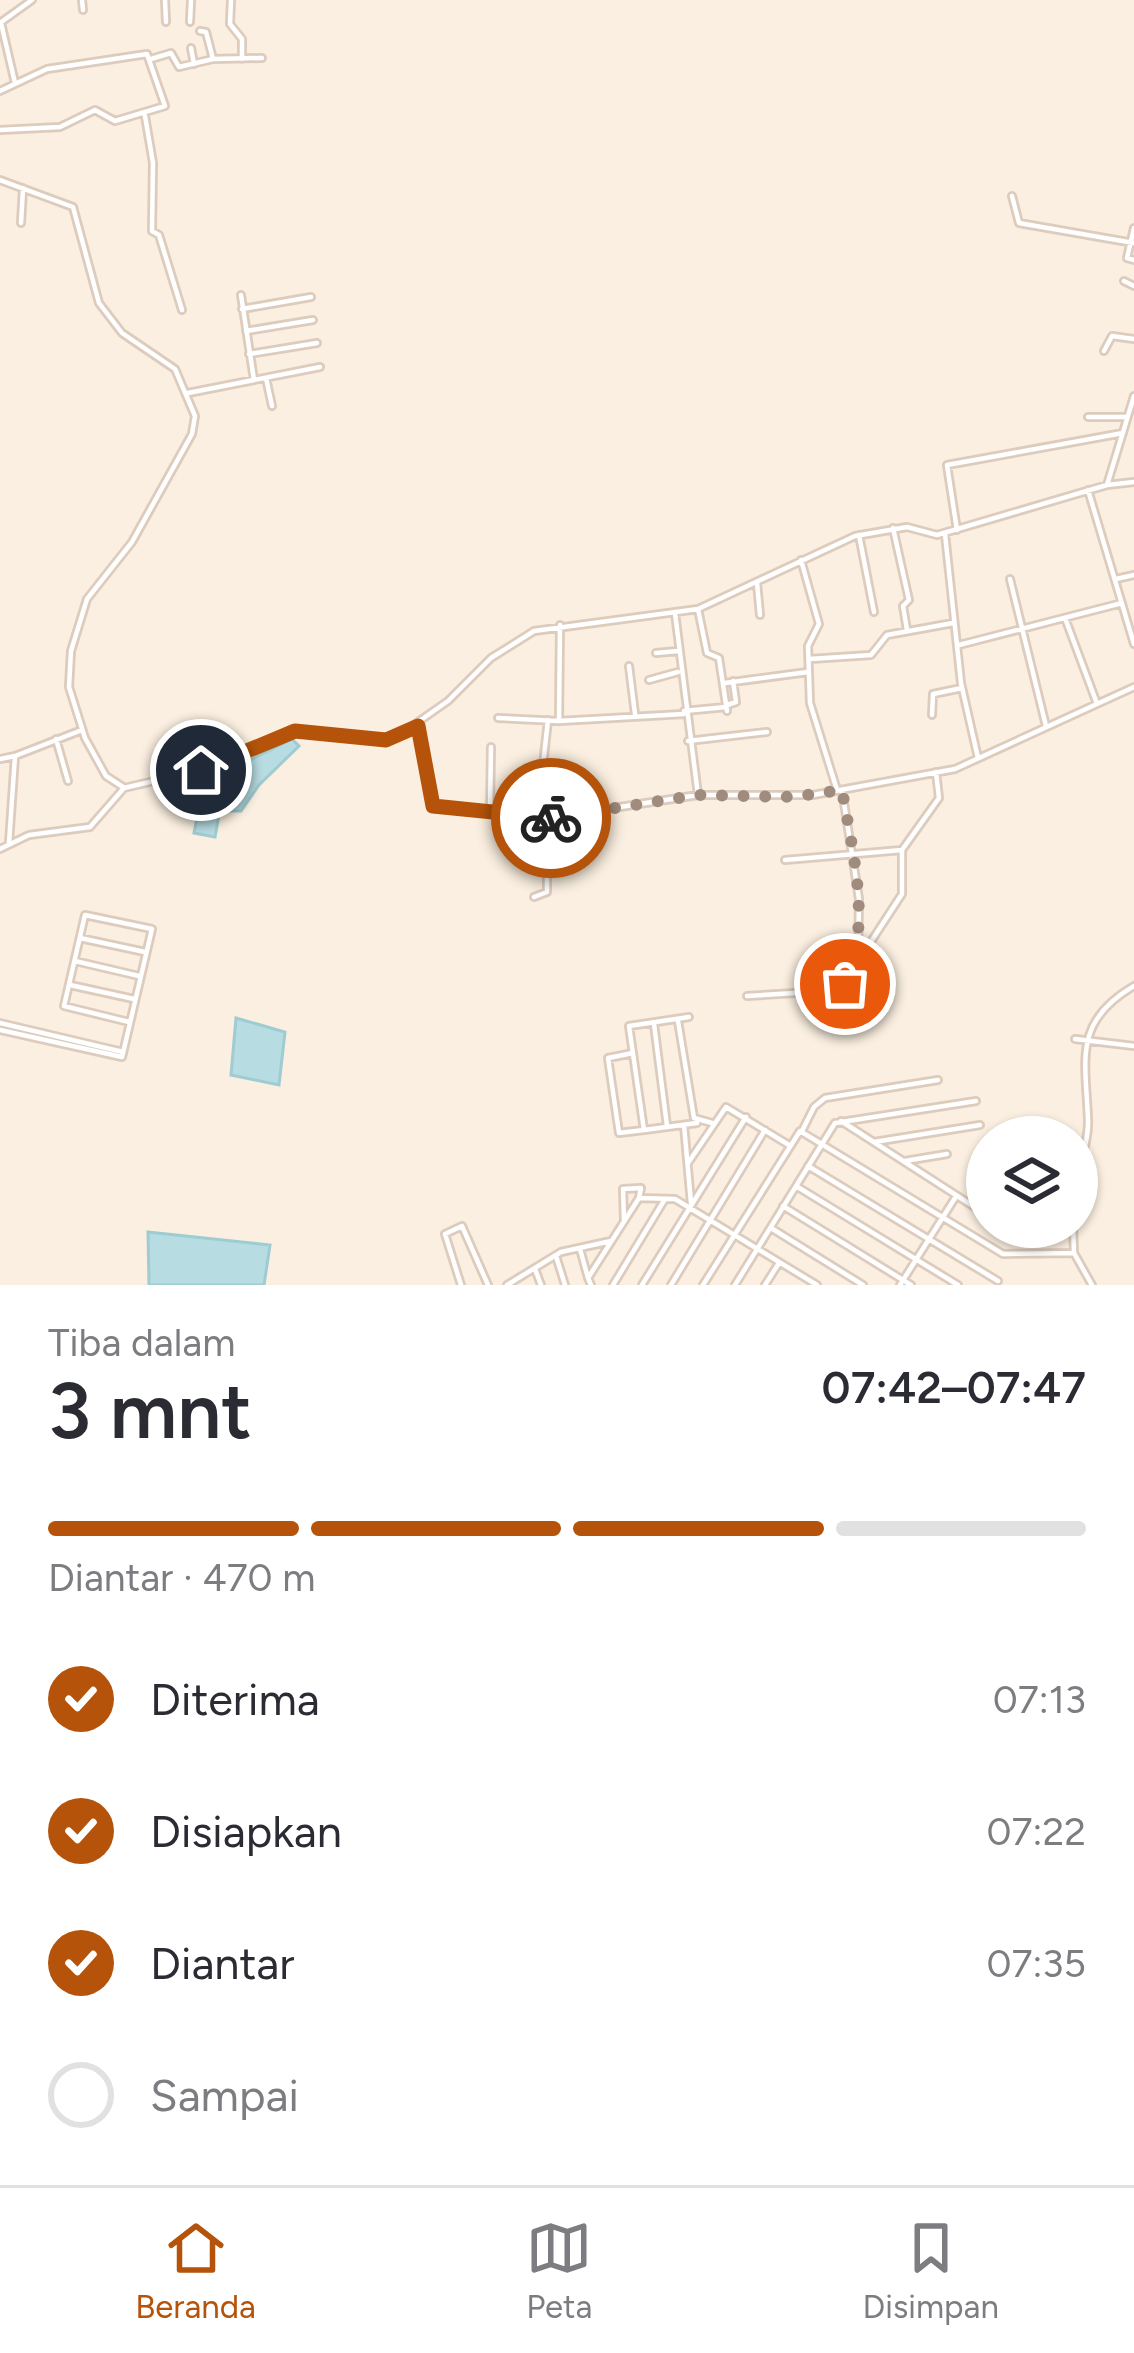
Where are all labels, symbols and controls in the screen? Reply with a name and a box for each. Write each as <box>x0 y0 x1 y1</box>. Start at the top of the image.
pin <box>150 719 252 821</box>
icon: home <box>168 737 234 803</box>
courier <box>491 758 611 878</box>
icon: bike <box>518 785 584 851</box>
pin <box>794 933 896 1035</box>
icon: bag <box>812 951 878 1017</box>
map controls <box>966 1116 1098 1248</box>
button: layers <box>966 1116 1098 1248</box>
text: Tiba dalam <box>48 1319 235 1366</box>
text: 07:42–07:47 <box>822 1360 1086 1414</box>
text: 3 mnt <box>48 1364 252 1458</box>
text: Diantar · 470 m <box>48 1554 315 1601</box>
icon: check <box>48 1666 114 1732</box>
text: Diterima <box>150 1672 320 1726</box>
text: 07:13 <box>993 1676 1086 1723</box>
icon: check <box>48 1798 114 1864</box>
text: Disiapkan <box>150 1804 342 1858</box>
text: 07:22 <box>987 1808 1086 1855</box>
icon: check <box>48 1930 114 1996</box>
text: Diantar <box>150 1936 295 1990</box>
text: 07:35 <box>987 1940 1086 1987</box>
text: Sampai <box>150 2068 299 2122</box>
tab: Beranda <box>135 2215 256 2326</box>
tab: Peta <box>526 2215 592 2326</box>
tab: Disimpan <box>863 2215 999 2326</box>

